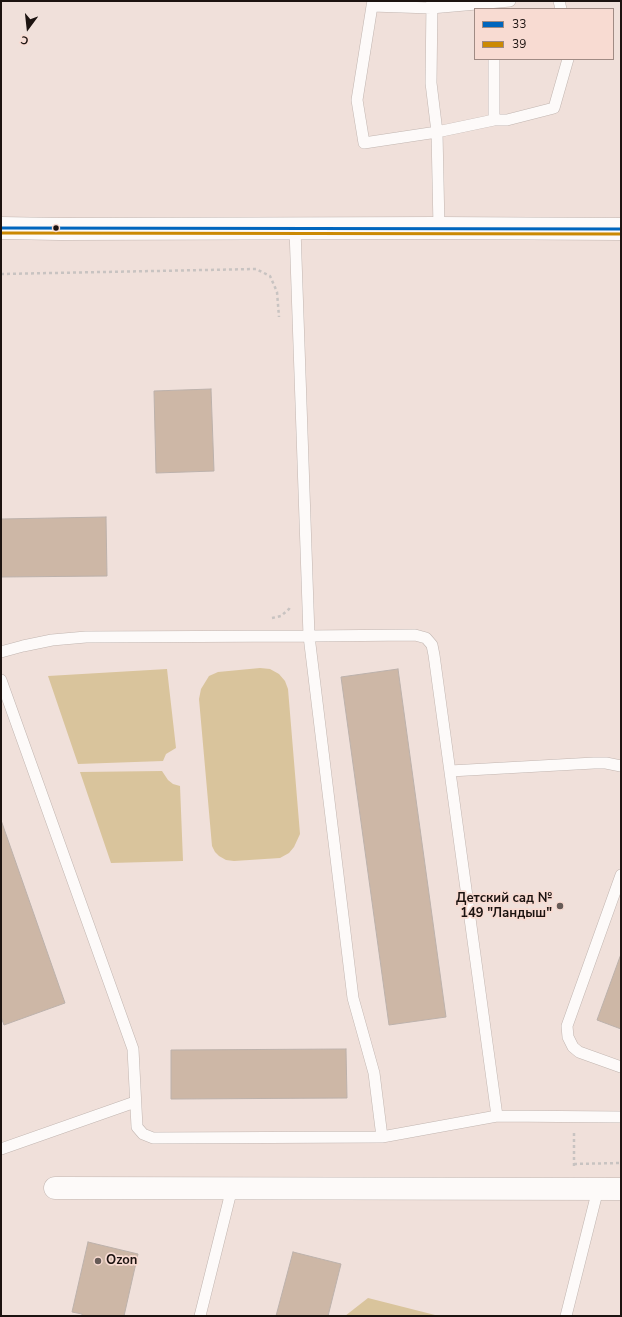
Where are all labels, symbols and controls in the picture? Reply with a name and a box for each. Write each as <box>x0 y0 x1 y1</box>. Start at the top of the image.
north arrow <box>8 8 48 48</box>
legend <box>474 8 614 60</box>
text: 33 <box>512 16 526 32</box>
text: С <box>19 32 30 48</box>
text: 39 <box>512 36 526 52</box>
unlabelled marker <box>51 223 61 233</box>
place label: Детский сад № 149 "Ландыш" <box>456 891 552 922</box>
marker: Детский сад № 149 "Ландыш" <box>555 901 565 911</box>
place label: Ozon <box>106 1253 137 1269</box>
marker: Ozon <box>93 1256 103 1266</box>

